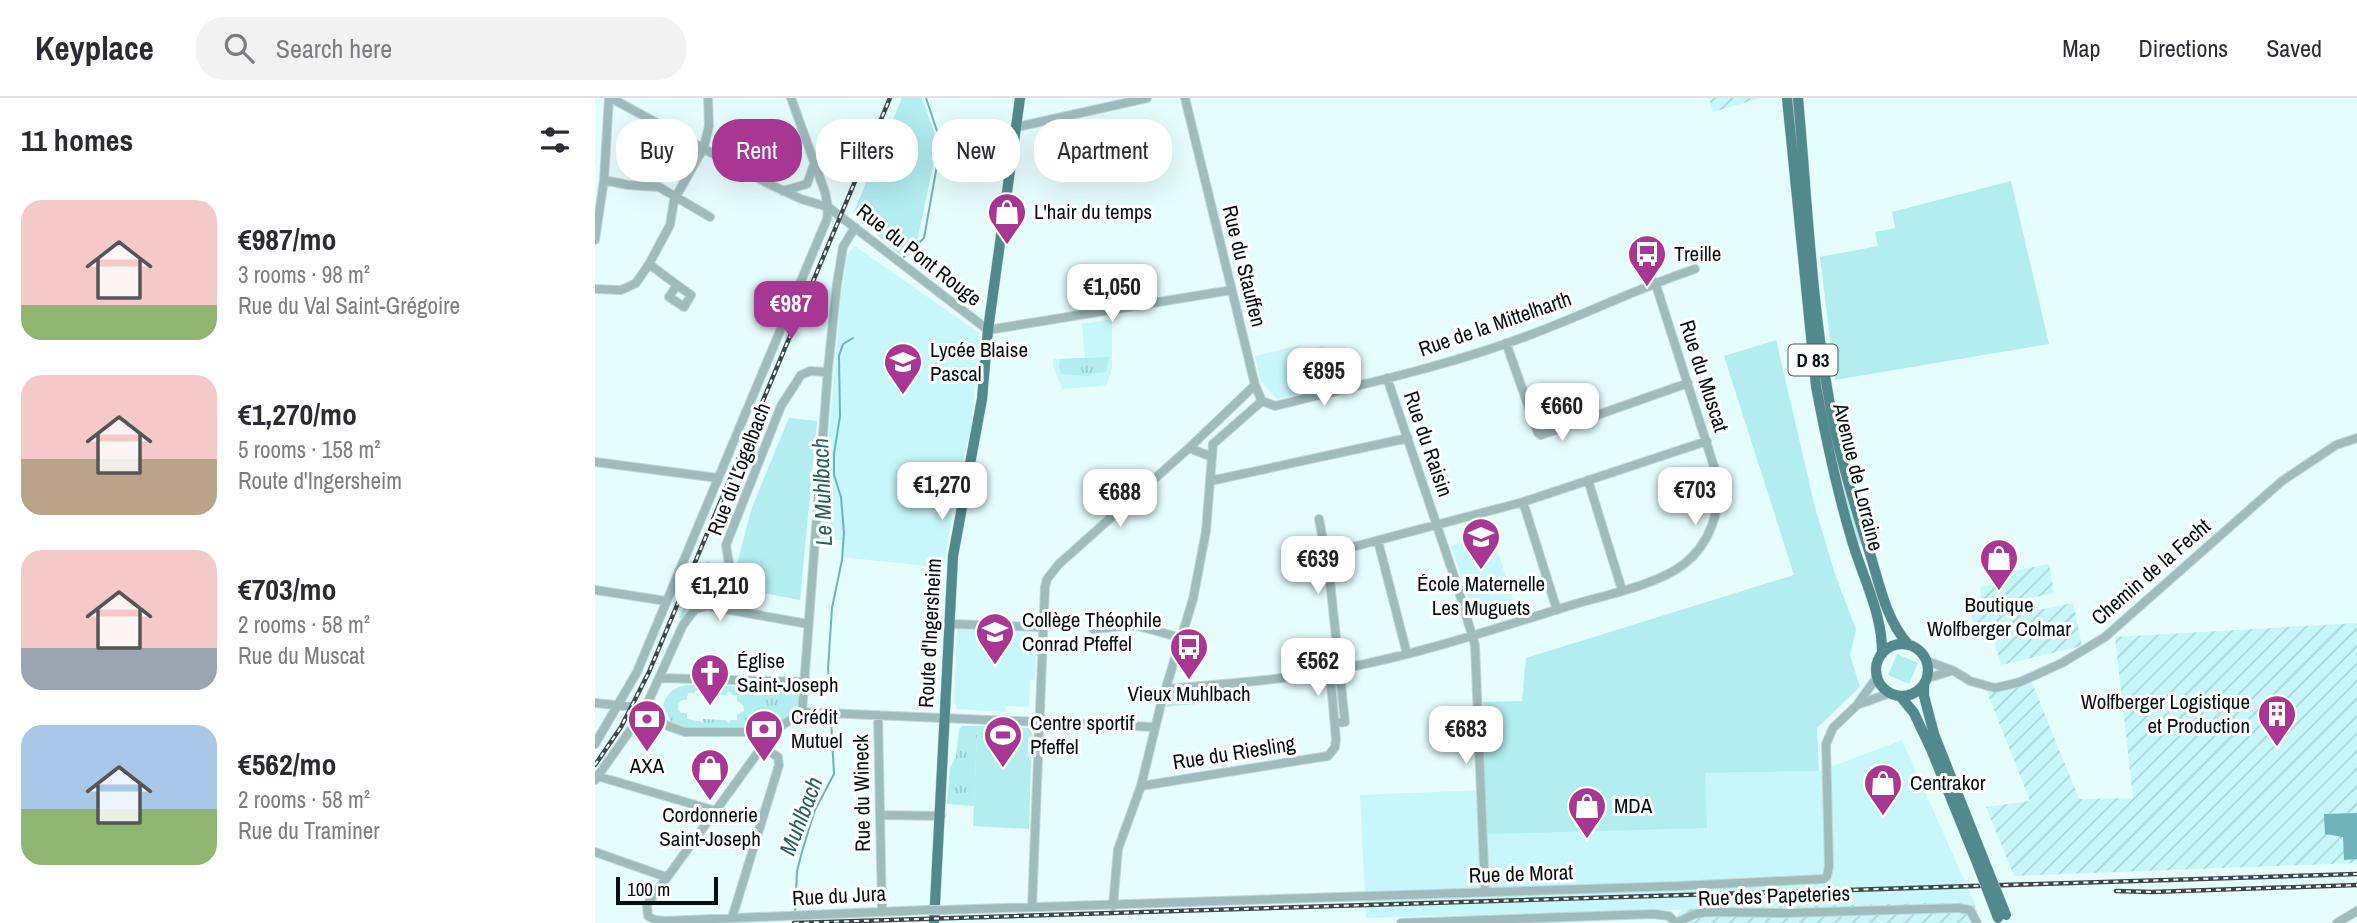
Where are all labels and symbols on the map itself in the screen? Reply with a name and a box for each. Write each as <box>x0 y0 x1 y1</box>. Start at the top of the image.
shop icon: L'hair du temps <box>986 191 1028 246</box>
street label: Rue du Pont Rouge <box>851 197 988 313</box>
place label: L'hair du temps <box>1034 197 1152 226</box>
street label: Rue du Stauffen <box>1215 202 1274 330</box>
bus stop icon: Treille <box>1626 233 1668 288</box>
place label: Treille <box>1674 239 1721 268</box>
pin: €1,050 <box>1055 264 1169 324</box>
pin: €987 <box>750 282 832 341</box>
street label: Rue de la Mittelharth <box>1415 284 1575 363</box>
street label: Rue du Muscat <box>1673 316 1736 436</box>
place label: Lycée Blaise Pascal <box>930 335 1028 388</box>
school or university icon: Lycée Blaise Pascal <box>882 341 924 396</box>
road number: D 83 <box>1789 344 1837 376</box>
pin: €895 <box>1283 348 1365 408</box>
pin: €660 <box>1521 384 1603 443</box>
street label: Rue du Raisin <box>1397 387 1460 501</box>
street label: Rue du Logelbach <box>700 398 777 539</box>
street label: Avenue de Lorraine <box>1826 399 1891 554</box>
water label: Le Muhlbach <box>804 438 839 547</box>
pin: €1,270 <box>885 462 999 522</box>
pin: €703 <box>1654 468 1736 527</box>
pin: €688 <box>1079 470 1161 529</box>
street label: Chemin de la Fecht <box>2085 512 2217 632</box>
school or university icon: École Maternelle Les Muguets <box>1460 516 1502 571</box>
pin: €639 <box>1277 536 1359 596</box>
shop icon: Boutique Wolfberger Colmar <box>1978 537 2020 592</box>
street label: Route d'Ingersheim <box>911 557 948 709</box>
pin: €1,210 <box>663 564 777 623</box>
place label: École Maternelle Les Muguets <box>1417 569 1545 622</box>
place label: Boutique Wolfberger Colmar <box>1927 590 2071 643</box>
place label: Collège Théophile Conrad Pfeffel <box>1022 605 1161 658</box>
school or university icon: Collège Théophile Conrad Pfeffel <box>974 611 1016 666</box>
bus stop icon: Vieux Muhlbach <box>1168 626 1210 681</box>
pin: €562 <box>1277 638 1359 698</box>
place label: Église Saint-Joseph <box>737 646 838 699</box>
church icon: Église Saint-Joseph <box>689 652 731 707</box>
place label: Vieux Muhlbach <box>1127 679 1251 708</box>
place label: Wolfberger Logistique et Production <box>2081 687 2250 740</box>
building icon: Wolfberger Logistique et Production <box>2256 693 2298 748</box>
bank icon: AXA <box>626 698 668 753</box>
place label: Crédit Mutuel <box>791 702 843 755</box>
pin: €683 <box>1425 706 1507 766</box>
bank icon: Crédit Mutuel <box>743 708 785 763</box>
place label: Centre sportif Pfeffel <box>1030 708 1135 761</box>
sports icon: Centre sportif Pfeffel <box>982 714 1024 769</box>
street label: Rue du Riesling <box>1171 728 1298 776</box>
street label: Rue du Wineck <box>846 734 877 852</box>
shop icon: Cordonnerie Saint-Joseph <box>689 747 731 802</box>
place label: AXA <box>629 751 665 780</box>
shop icon: Centrakor <box>1862 762 1904 817</box>
place label: Centrakor <box>1910 768 1986 797</box>
water label: Muhlbach <box>771 772 830 860</box>
shop icon: MDA <box>1566 785 1608 840</box>
place label: MDA <box>1614 791 1653 820</box>
place label: Cordonnerie Saint-Joseph <box>659 800 761 853</box>
street label: Rue de Morat <box>1468 857 1574 890</box>
scale bar <box>616 874 717 906</box>
street label: Rue des Papeteries <box>1697 878 1851 913</box>
street label: Rue du Jura <box>791 879 887 912</box>

